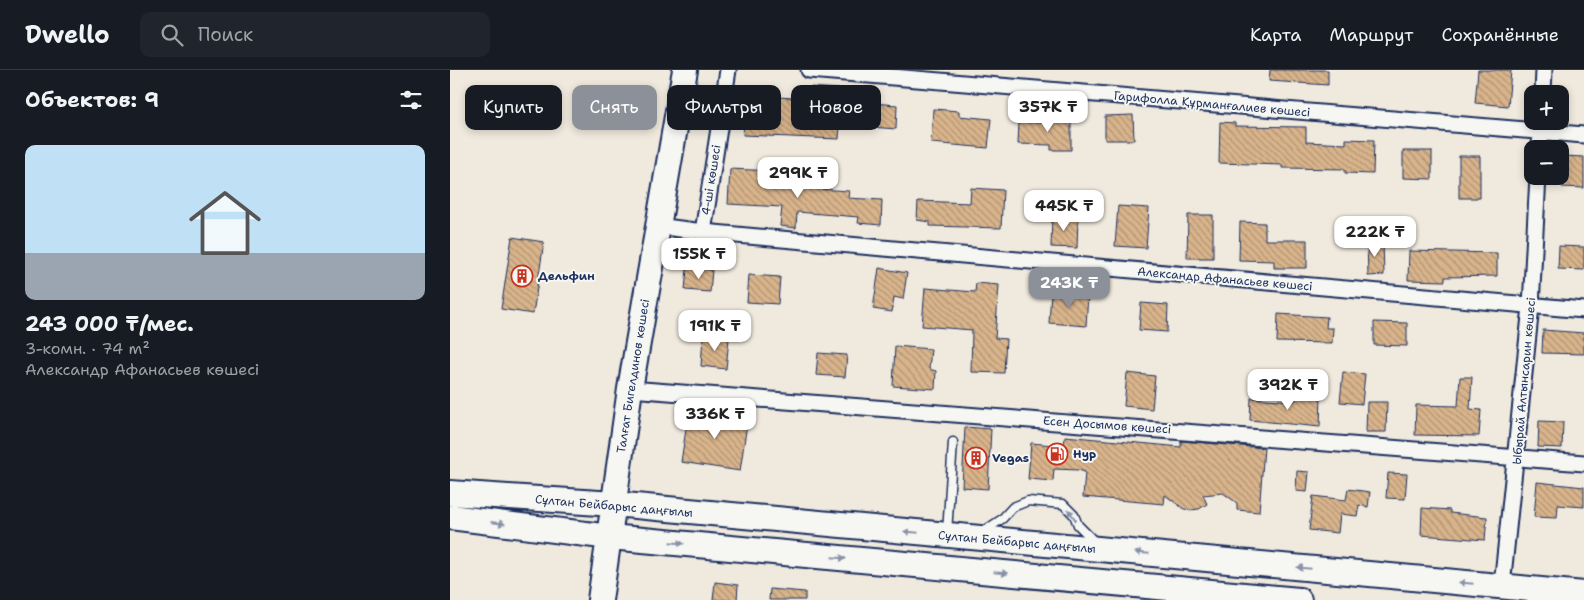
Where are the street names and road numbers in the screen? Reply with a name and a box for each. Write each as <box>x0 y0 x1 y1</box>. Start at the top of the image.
street label: Гарифолла Құрманғалиев көшесі <box>1113 87 1311 121</box>
street label: 4-ші көшесі <box>698 144 724 216</box>
street label: Александр Афанасьев көшесі <box>1137 263 1313 295</box>
street label: Ыбырай Алтынсарин көшесі <box>1509 297 1539 465</box>
street label: Талғат Бигелдинов көшесі <box>613 298 653 454</box>
street label: Есен Досымов көшесі <box>1042 413 1172 437</box>
street label: Сұлтан Бейбарыс даңғылы <box>534 491 694 521</box>
street label: Сұлтан Бейбарыс даңғылы <box>937 527 1097 557</box>

